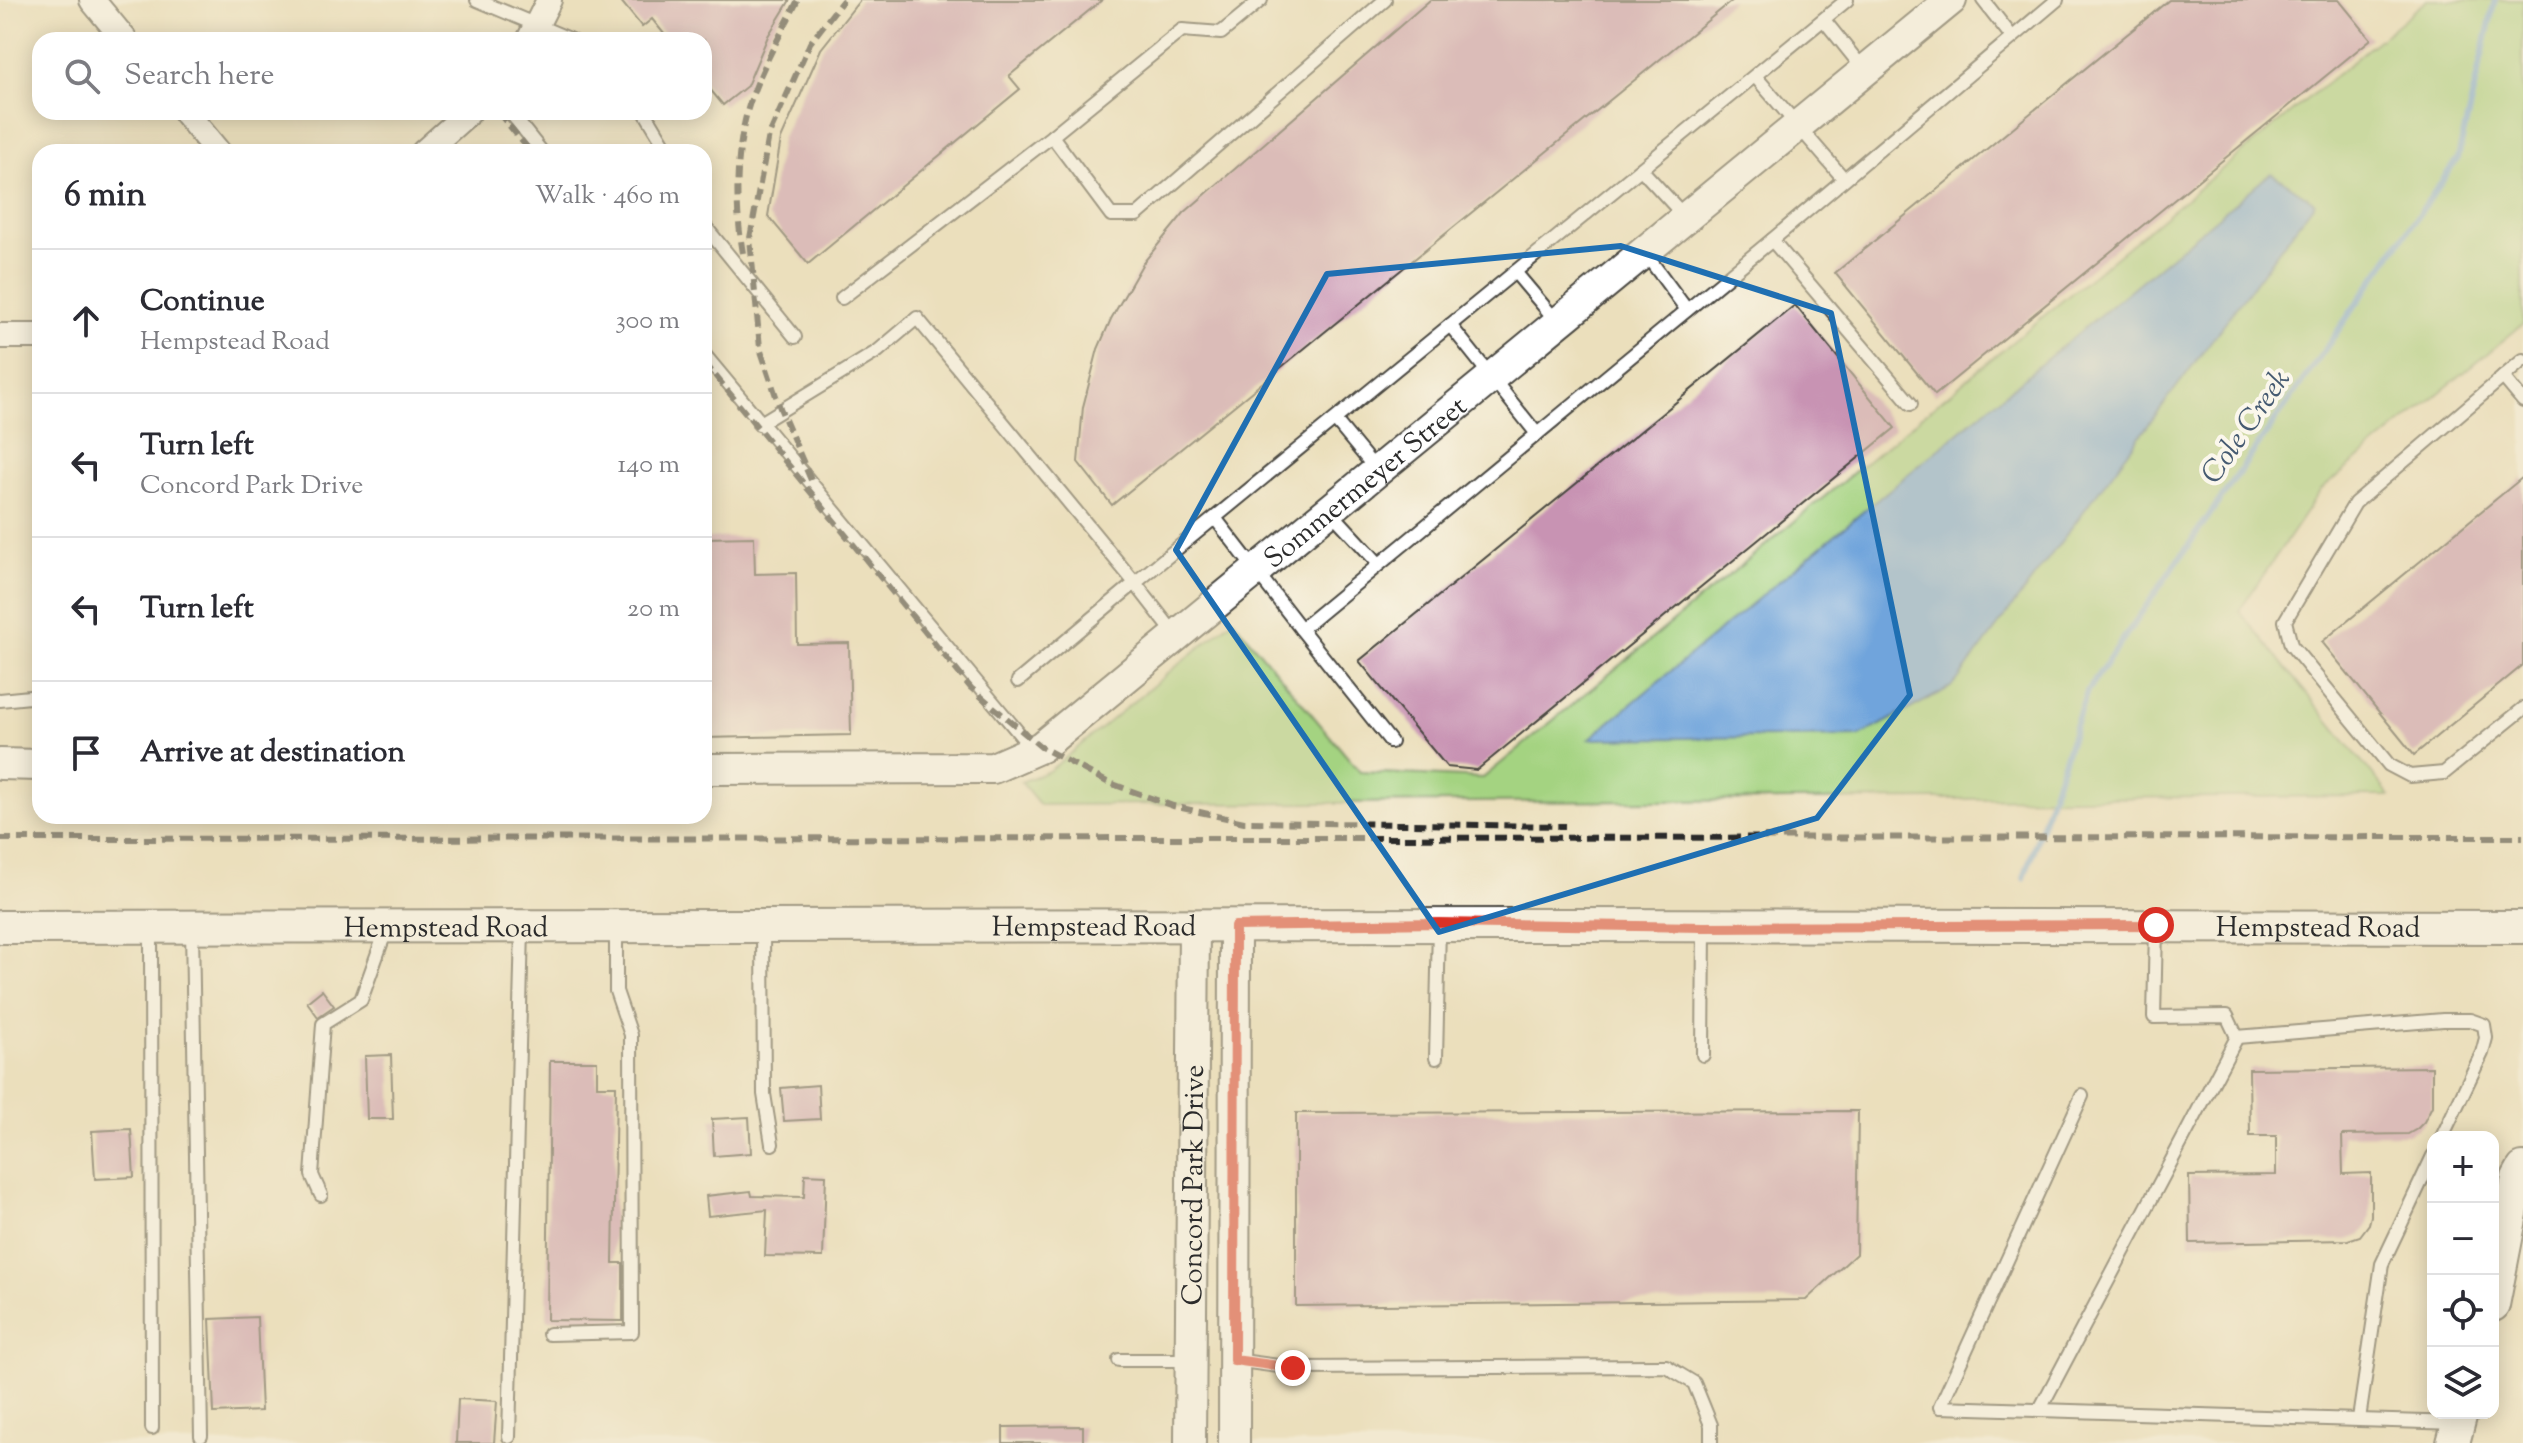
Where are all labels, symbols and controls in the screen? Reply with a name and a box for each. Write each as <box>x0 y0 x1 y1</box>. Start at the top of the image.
search box <box>32 32 712 120</box>
icon: search <box>60 54 104 98</box>
text: Search here <box>124 55 274 98</box>
text: 6 min <box>64 172 146 221</box>
text: Walk · 460 m <box>535 178 680 215</box>
text: Continue <box>140 281 265 324</box>
icon: ahead <box>64 299 108 343</box>
text: 300 m <box>615 303 680 340</box>
text: Hempstead Road <box>140 324 330 361</box>
water label: Cole Creek <box>2192 361 2302 494</box>
street label: Sommermeyer Street <box>1256 388 1477 579</box>
text: Turn left <box>140 425 254 468</box>
icon: left <box>64 443 108 487</box>
text: 140 m <box>617 447 680 484</box>
text: Concord Park Drive <box>140 468 363 505</box>
icon: left <box>64 587 108 631</box>
text: Turn left <box>140 588 254 631</box>
text: 20 m <box>627 591 680 628</box>
icon: arrive <box>64 731 108 775</box>
text: Arrive at destination <box>140 732 405 775</box>
route start <box>2138 907 2174 943</box>
street label: Hempstead Road <box>992 908 1197 948</box>
street label: Hempstead Road <box>344 909 549 950</box>
street label: Hempstead Road <box>2216 909 2421 950</box>
street label: Concord Park Drive <box>1174 1065 1216 1306</box>
map controls <box>2427 1131 2499 1419</box>
button: + <box>2427 1131 2499 1203</box>
button: − <box>2427 1203 2499 1275</box>
button: locate <box>2427 1275 2499 1347</box>
button: layers <box>2427 1347 2499 1419</box>
route end <box>1275 1350 1311 1386</box>

